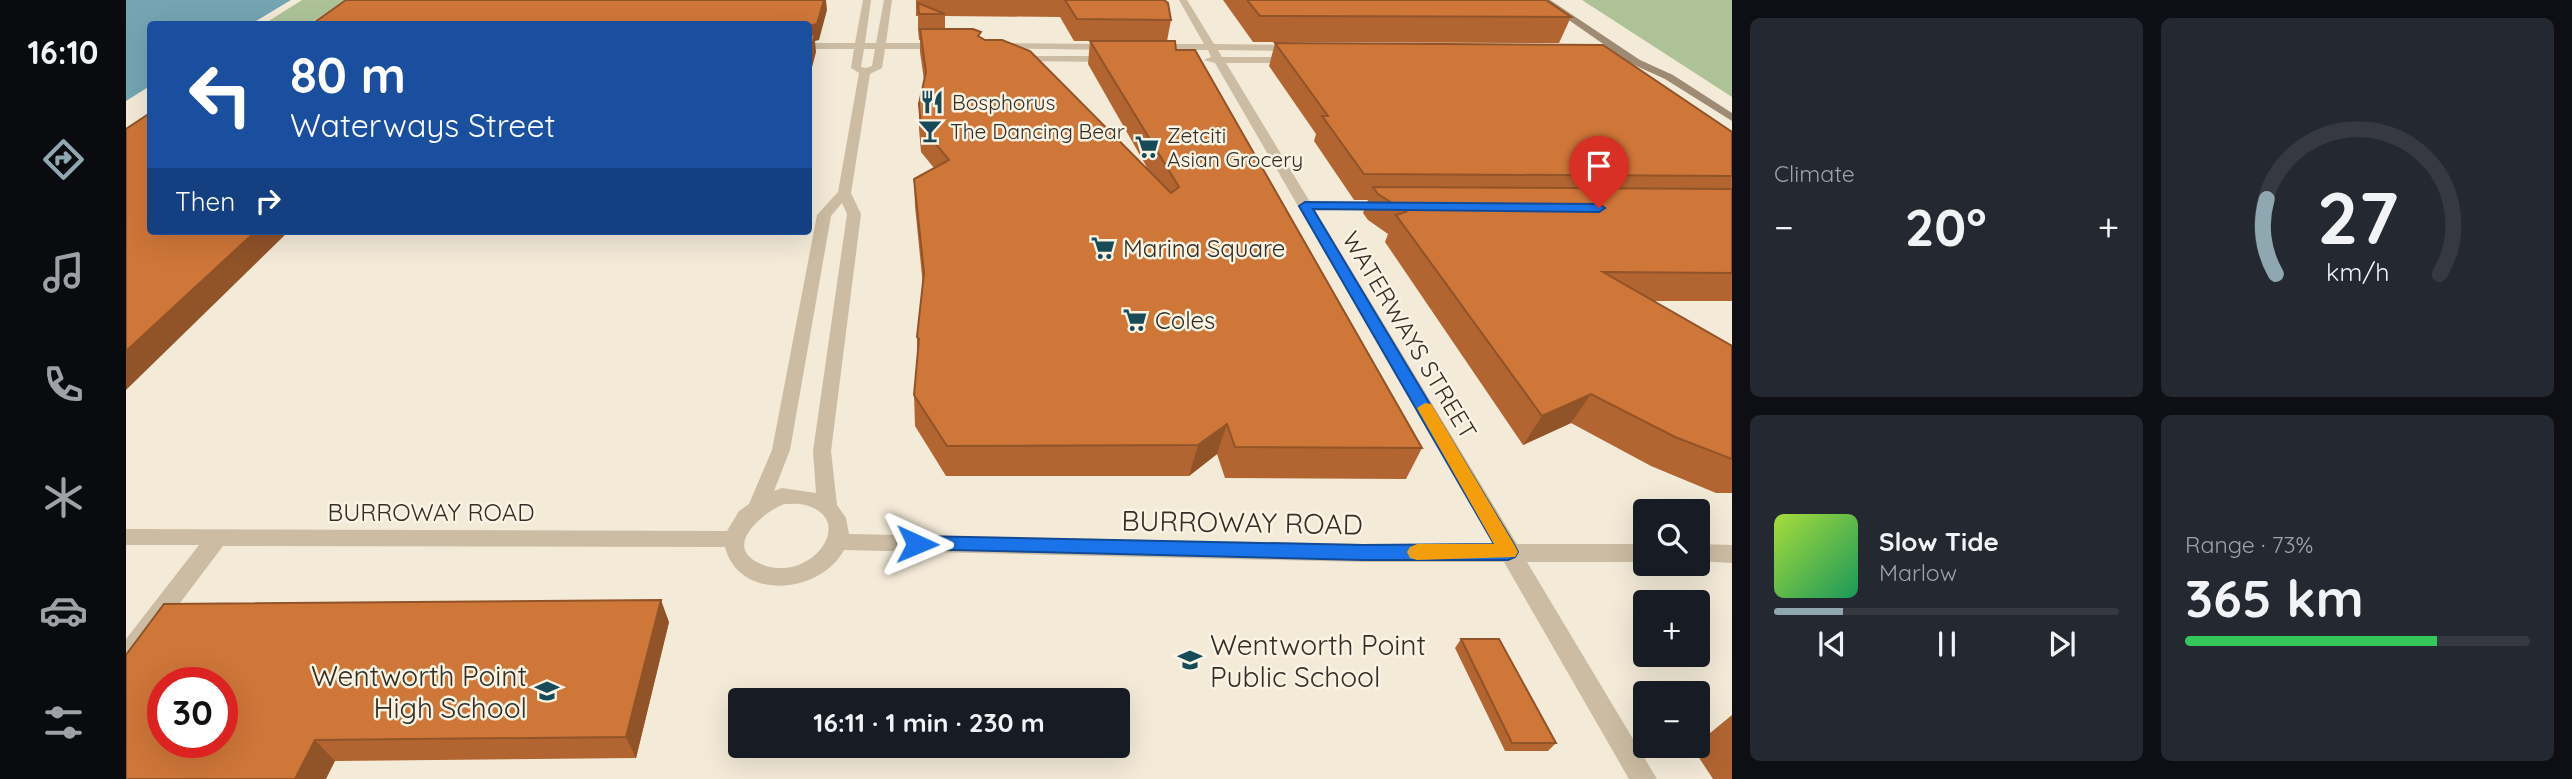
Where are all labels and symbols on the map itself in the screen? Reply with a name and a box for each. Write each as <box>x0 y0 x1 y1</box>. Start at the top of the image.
restaurant icon: Bosphorus <box>918 88 946 116</box>
place label: Bosphorus <box>952 89 1055 115</box>
bar icon: The Dancing Bear <box>916 117 944 145</box>
place label: The Dancing Bear <box>950 118 1125 144</box>
place label: Zetciti Asian Grocery <box>1167 122 1303 172</box>
supermarket icon: Zetciti Asian Grocery <box>1133 133 1161 161</box>
pin <box>1569 136 1629 208</box>
street label: WATERWAYS STREET <box>1336 226 1484 444</box>
place label: Marina Square <box>1123 233 1285 263</box>
supermarket icon: Marina Square <box>1089 234 1117 262</box>
place label: Coles <box>1155 305 1215 335</box>
supermarket icon: Coles <box>1121 306 1149 334</box>
street label: BURROWAY ROAD <box>328 497 534 527</box>
street label: BURROWAY ROAD <box>1121 502 1363 542</box>
position arrow <box>880 507 954 581</box>
place label: Wentworth Point Public School <box>1210 627 1426 694</box>
school or university icon: Wentworth Point Public School <box>1176 646 1204 674</box>
place label: Wentworth Point High School <box>311 658 527 725</box>
speed limit sign: 30 <box>147 667 238 758</box>
school or university icon: Wentworth Point High School <box>533 677 561 705</box>

